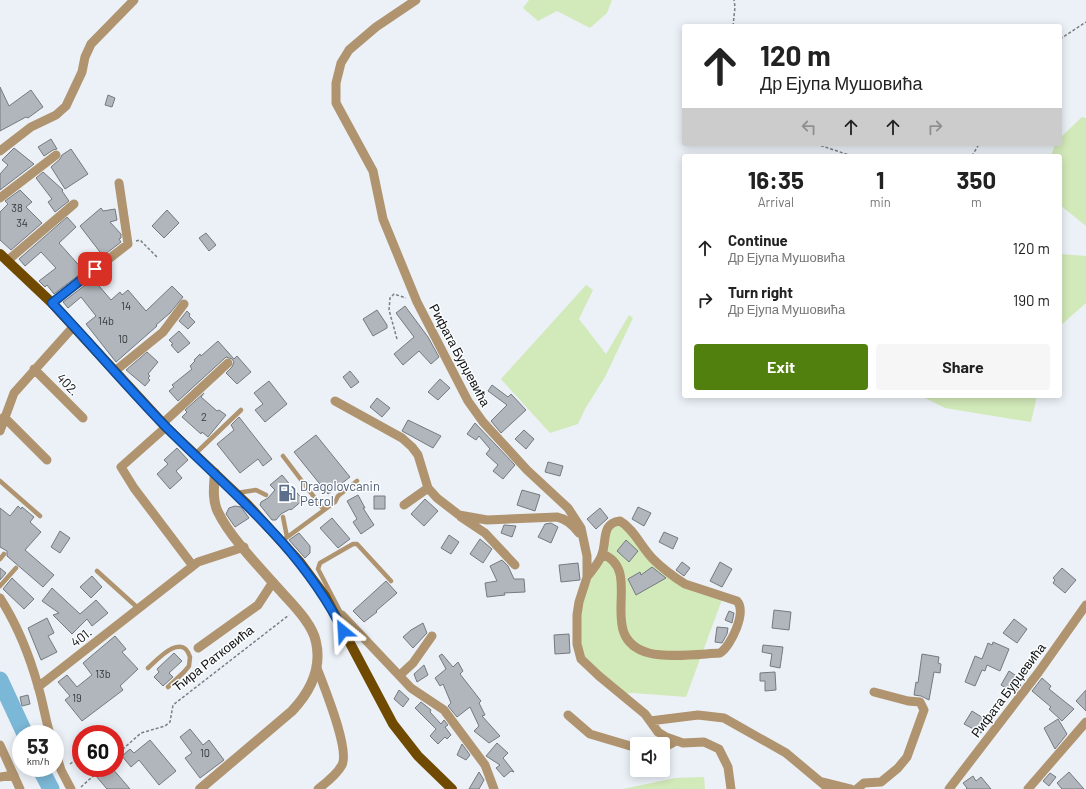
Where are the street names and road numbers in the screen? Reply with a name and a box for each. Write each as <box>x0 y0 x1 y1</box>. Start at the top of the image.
street label: Рифата Бурџевића <box>426 301 494 410</box>
street label: 402. <box>54 369 82 399</box>
street label: Ћира Ратковића <box>169 621 257 695</box>
street label: 401. <box>67 624 95 650</box>
street label: Рифата Бурџевића <box>967 639 1049 740</box>

